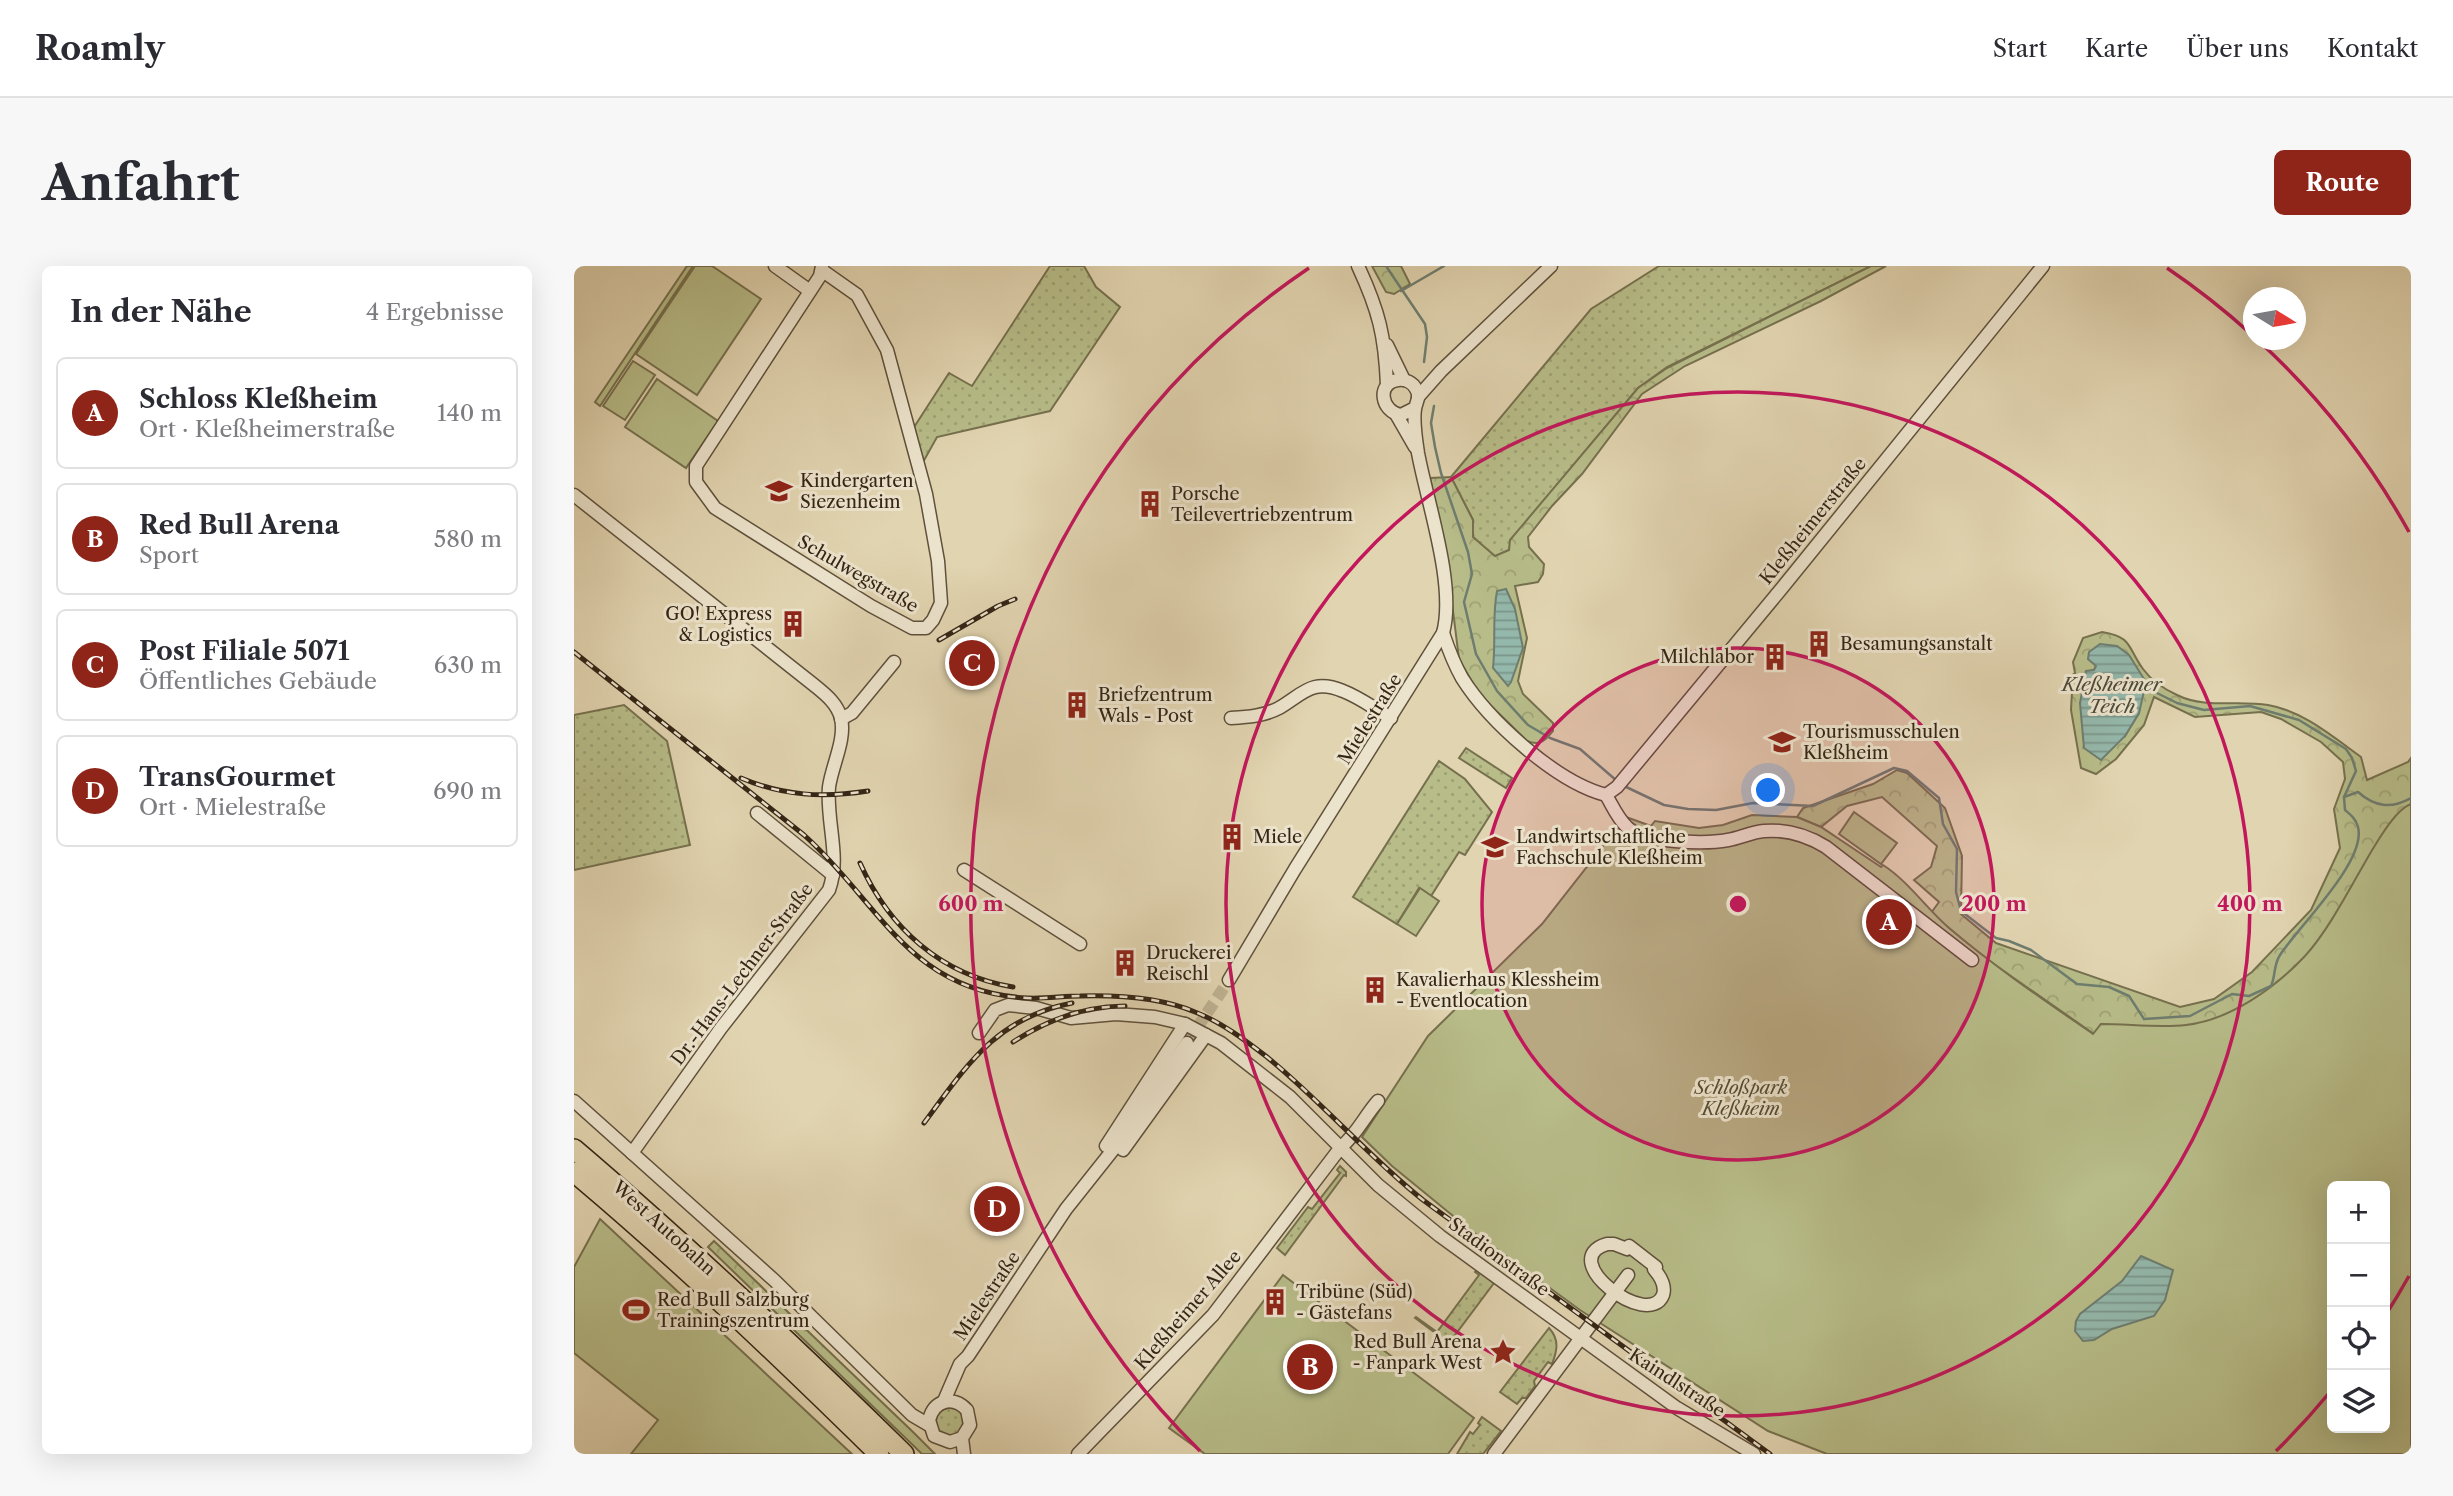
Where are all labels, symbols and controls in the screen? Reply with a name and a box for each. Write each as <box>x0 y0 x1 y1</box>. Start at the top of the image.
text: Roamly <box>35 28 165 69</box>
text: Start <box>1993 34 2047 63</box>
text: Karte <box>2085 34 2148 63</box>
text: Über uns <box>2186 34 2289 63</box>
text: Kontakt <box>2327 34 2418 63</box>
button: Route <box>2274 150 2411 215</box>
text: Anfahrt <box>42 152 240 213</box>
north arrow <box>2243 287 2306 350</box>
text: In der Nähe <box>70 293 252 330</box>
text: 4 Ergebnisse <box>366 298 504 326</box>
text: Schloss Kleßheim <box>139 383 378 415</box>
text: A <box>86 399 104 427</box>
text: 140 m <box>437 399 502 427</box>
text: Ort · Kleßheimerstraße <box>139 415 395 443</box>
street label: Kleßheimerstraße <box>1755 453 1871 589</box>
place label: Kindergarten Siezenheim <box>800 470 914 513</box>
school or university icon: Kindergarten Siezenheim <box>764 476 794 506</box>
place label: Porsche Teilevertriebzentrum <box>1171 483 1353 526</box>
building icon: Porsche Teilevertriebzentrum <box>1135 489 1165 519</box>
text: Red Bull Arena <box>139 509 340 541</box>
text: B <box>86 525 104 553</box>
text: 580 m <box>434 525 502 553</box>
street label: Schulwegstraße <box>794 531 922 617</box>
text: Sport <box>139 541 199 569</box>
place label: GO! Express & Logistics <box>665 603 772 646</box>
building icon: GO! Express & Logistics <box>778 609 808 639</box>
building icon: Besamungsanstalt <box>1804 629 1834 659</box>
place label: Besamungsanstalt <box>1840 633 1993 655</box>
text: Post Filiale 5071 <box>139 635 349 667</box>
pin: C <box>949 637 995 689</box>
building icon: Milchlabor <box>1760 642 1790 672</box>
place label: Milchlabor <box>1660 646 1754 668</box>
text: C <box>86 651 104 679</box>
text: 630 m <box>434 651 502 679</box>
text: Öffentliches Gebäude <box>139 667 377 695</box>
street label: Mielestraße <box>1333 670 1407 768</box>
water label: Kleßheimer Teich <box>2060 673 2163 718</box>
place label: Briefzentrum Wals - Post <box>1097 684 1213 727</box>
building icon: Briefzentrum Wals - Post <box>1062 690 1092 720</box>
place label: Tourismusschulen Kleßheim <box>1803 721 1960 764</box>
school or university icon: Tourismusschulen Kleßheim <box>1767 727 1797 757</box>
text: TransGourmet <box>139 761 335 793</box>
your location <box>1751 773 1785 807</box>
text: D <box>85 777 105 805</box>
text: 690 m <box>433 777 502 805</box>
text: Ort · Mielestraße <box>139 793 326 821</box>
building icon: Miele <box>1217 822 1247 852</box>
place label: Miele <box>1253 826 1302 848</box>
place label: Landwirtschaftliche Fachschule Kleßheim <box>1516 826 1703 869</box>
school or university icon: Landwirtschaftliche Fachschule Kleßheim <box>1480 832 1510 862</box>
street label: Dr.-Hans-Lechner-Straße <box>666 879 818 1069</box>
text: 600 m <box>938 891 1004 916</box>
text: 200 m <box>1961 891 2027 916</box>
text: 400 m <box>2217 891 2283 916</box>
centre of rings <box>1726 892 1750 916</box>
pin: A <box>1866 896 1912 948</box>
place label: Druckerei Reischl <box>1146 942 1232 985</box>
building icon: Druckerei Reischl <box>1110 948 1140 978</box>
place label: Kavalierhaus Klessheim - Eventlocation <box>1396 969 1600 1012</box>
building icon: Kavalierhaus Klessheim - Eventlocation <box>1360 975 1390 1005</box>
park label: Schloßpark Kleßheim <box>1694 1077 1788 1120</box>
street label: West Autobahn <box>607 1175 720 1280</box>
map controls <box>2327 1181 2390 1433</box>
button: + <box>2327 1181 2390 1244</box>
pin: D <box>974 1183 1020 1235</box>
street label: Stadionstraße <box>1444 1213 1554 1301</box>
button: − <box>2327 1244 2390 1307</box>
street label: Kleßheimer Allee <box>1130 1246 1246 1374</box>
street label: Mielestraße <box>949 1247 1025 1345</box>
place label: Tribüne (Süd) - Gästefans <box>1296 1281 1413 1324</box>
building icon: Tribüne (Süd) - Gästefans <box>1260 1287 1290 1317</box>
place label: Red Bull Salzburg Trainingszentrum <box>657 1289 810 1332</box>
sports icon: Red Bull Salzburg Trainingszentrum <box>621 1295 651 1325</box>
button: locate <box>2327 1307 2390 1370</box>
place label: Red Bull Arena - Fanpark West <box>1352 1331 1483 1374</box>
place icon: Red Bull Arena - Fanpark West <box>1488 1337 1518 1367</box>
pin: B <box>1287 1341 1333 1393</box>
street label: Kaindlstraße <box>1625 1344 1729 1422</box>
button: layers <box>2327 1370 2390 1433</box>

